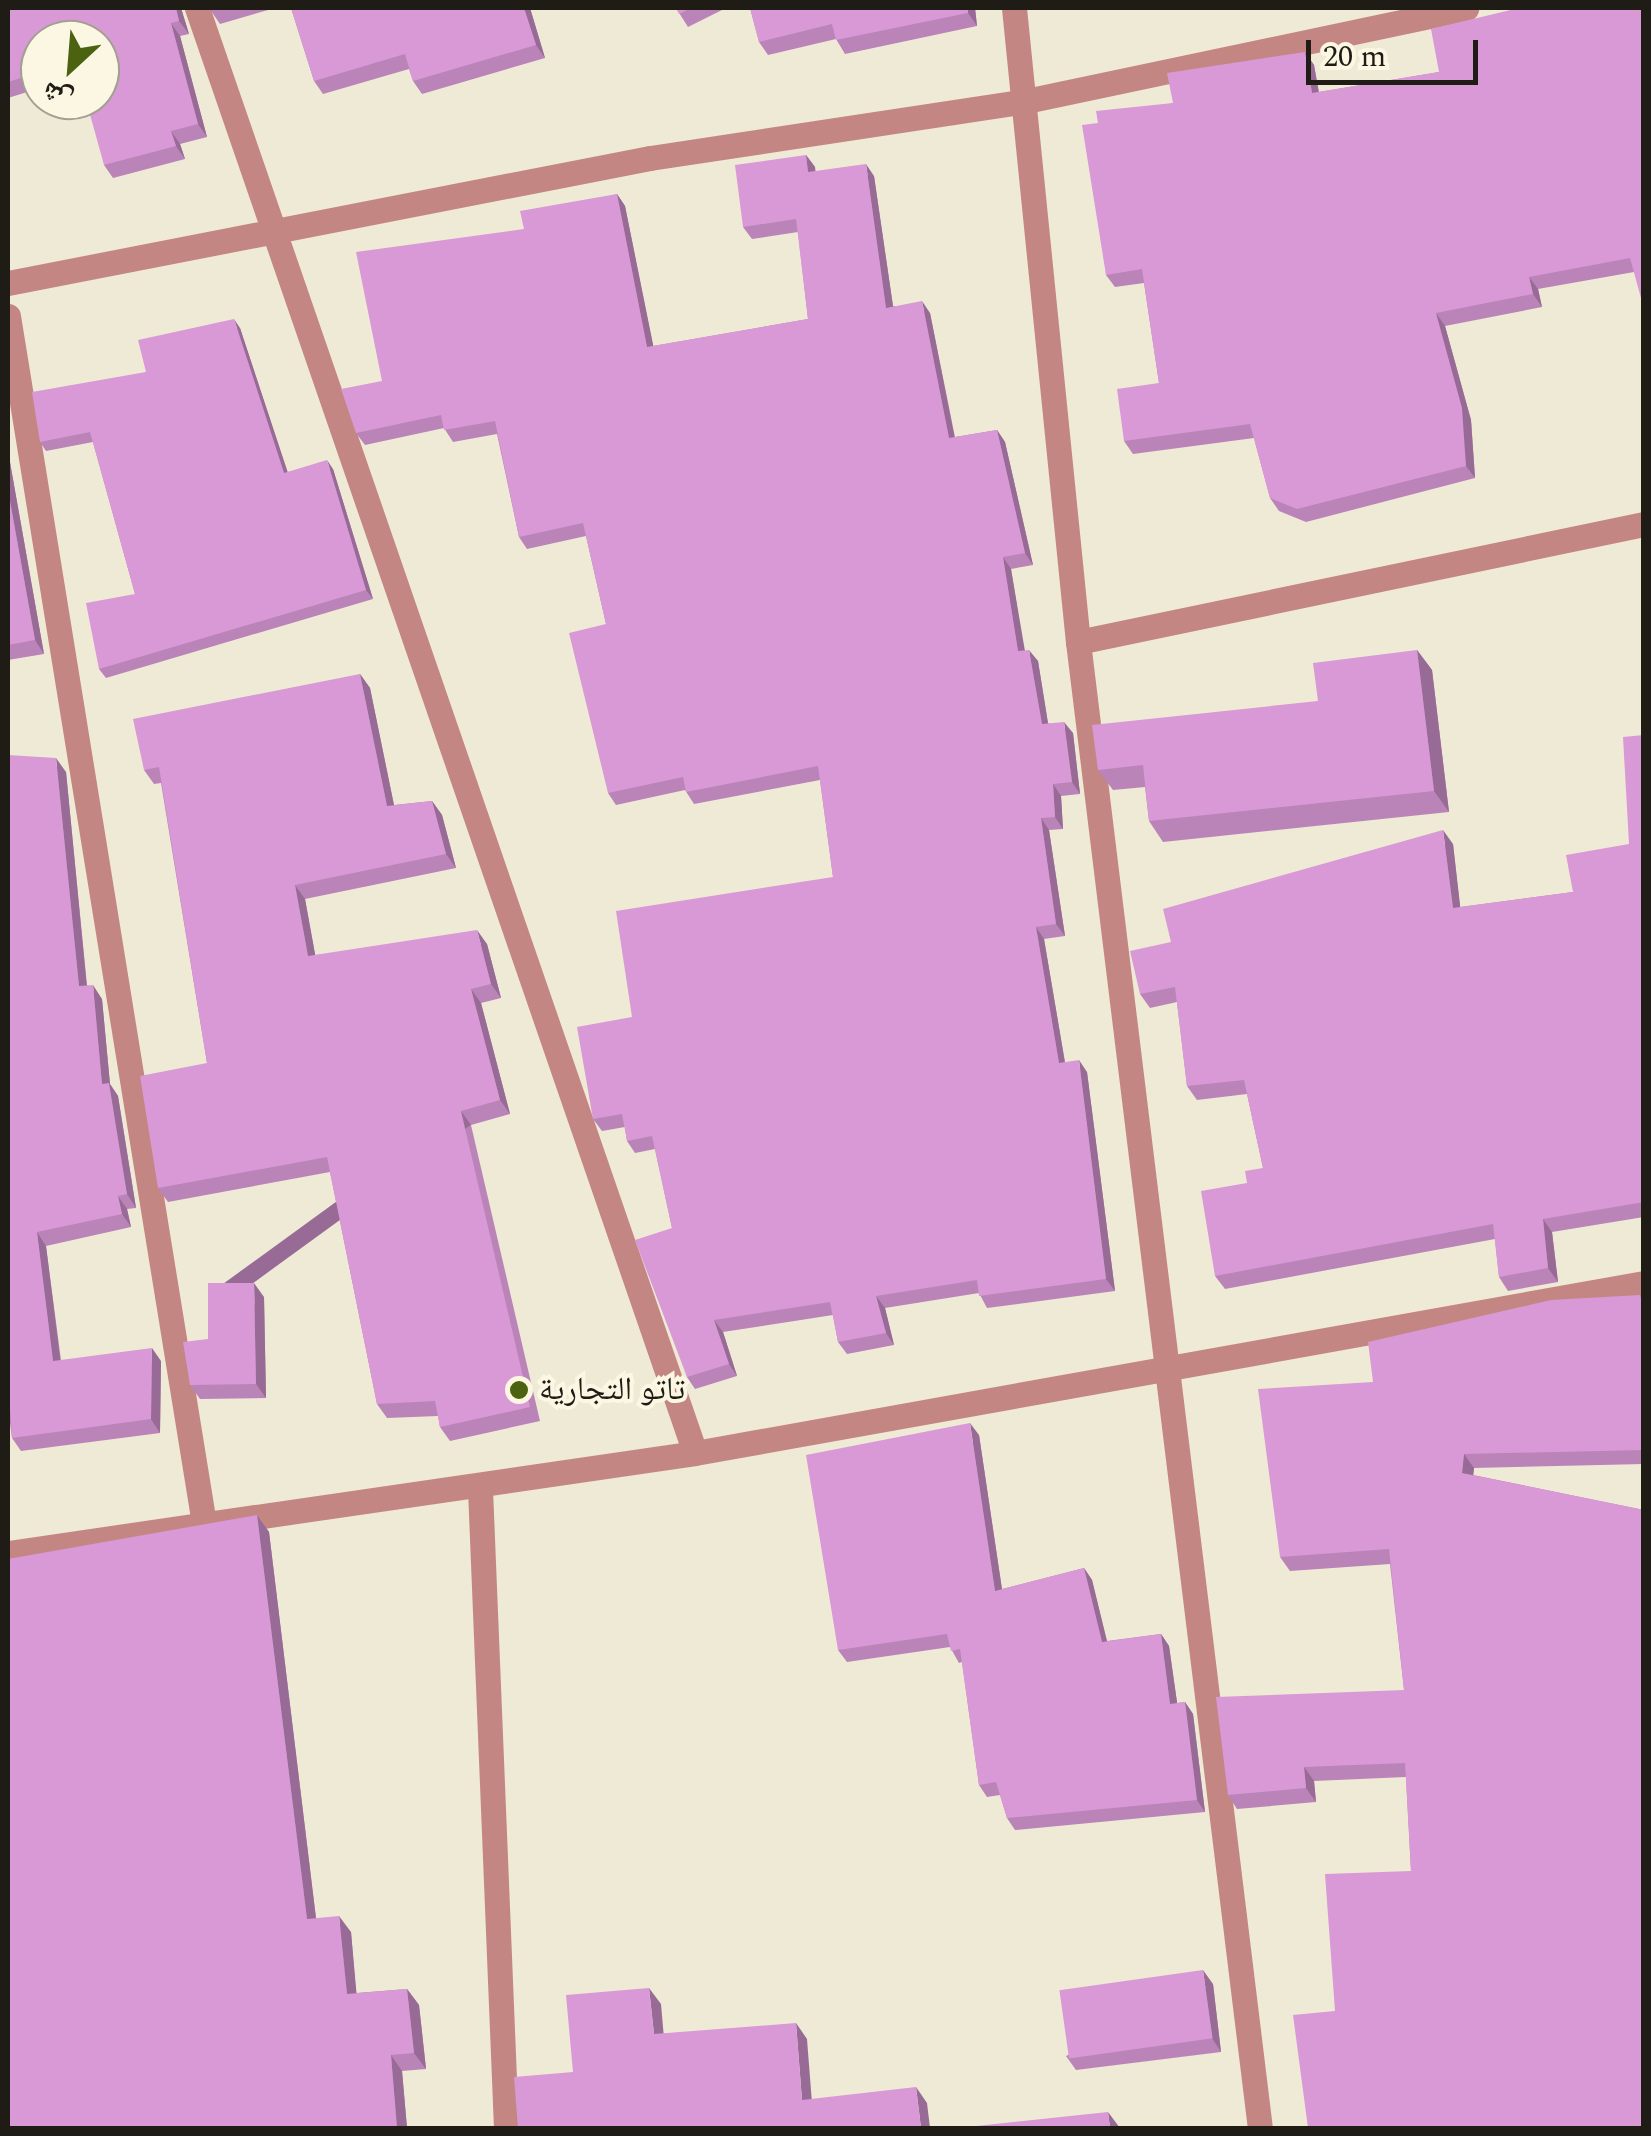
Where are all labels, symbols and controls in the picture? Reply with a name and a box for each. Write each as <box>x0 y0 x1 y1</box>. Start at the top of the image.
north arrow <box>20 20 120 120</box>
scale bar <box>1311 20 1484 82</box>
text: 20 m <box>1323 34 1386 80</box>
text: ش <box>35 70 80 121</box>
place label: تاتو التجارية <box>539 1371 685 1409</box>
marker: تاتو التجارية <box>508 1379 530 1401</box>

